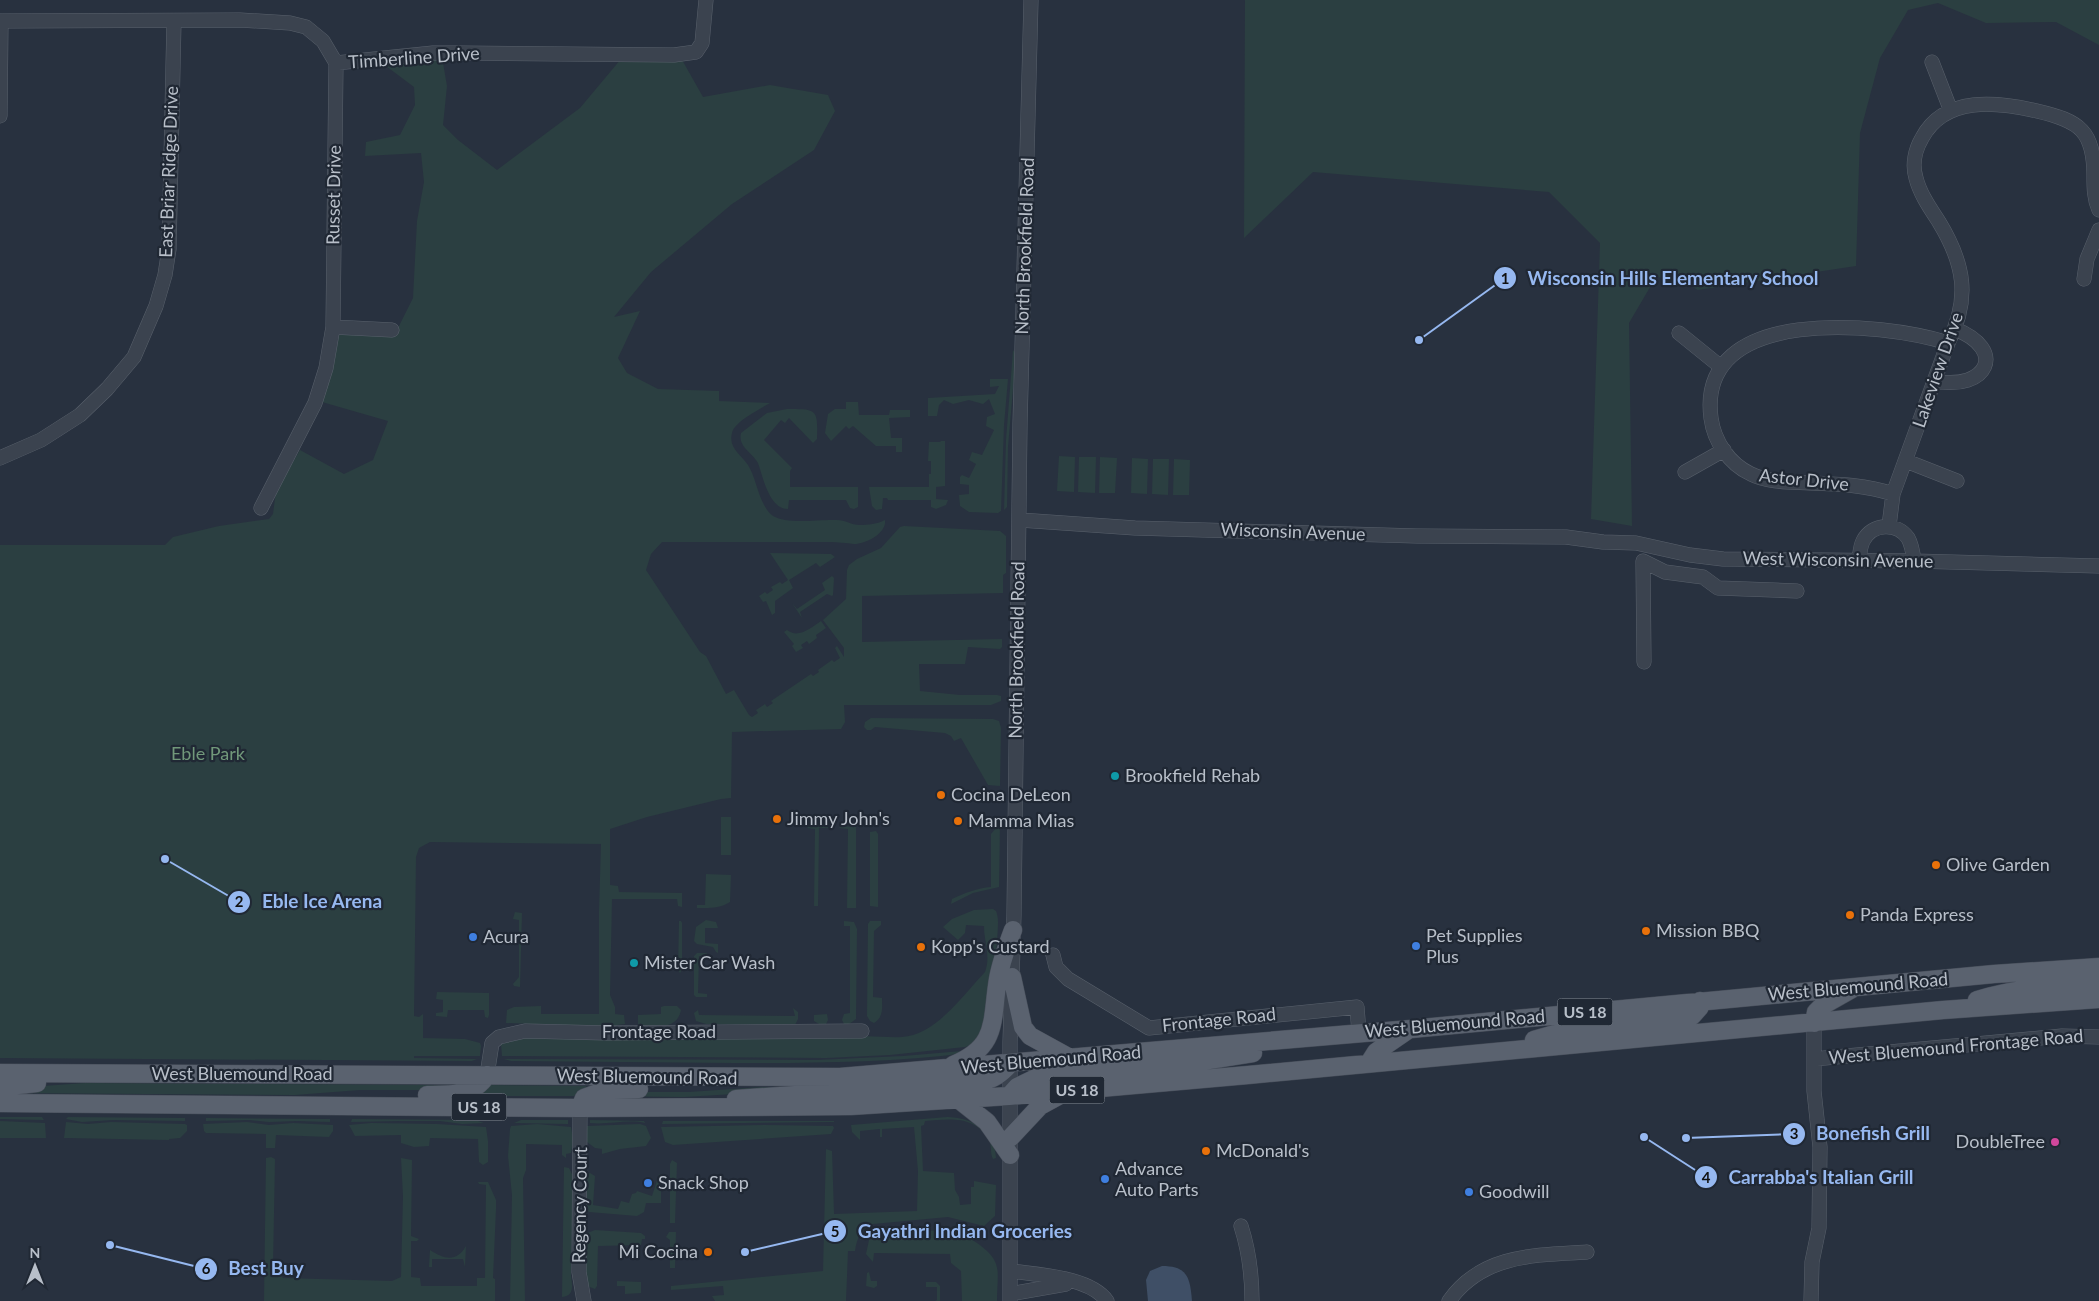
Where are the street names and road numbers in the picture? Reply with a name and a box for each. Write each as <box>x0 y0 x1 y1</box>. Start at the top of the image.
street label: Timberline Drive <box>348 41 480 73</box>
street label: East Briar Ridge Drive <box>154 86 182 258</box>
street label: Russet Drive <box>321 145 345 245</box>
street label: North Brookfield Road <box>1010 157 1038 335</box>
street label: Lakeview Drive <box>1907 309 1967 430</box>
street label: Astor Drive <box>1758 463 1850 495</box>
street label: Wisconsin Avenue <box>1220 517 1366 545</box>
street label: West Wisconsin Avenue <box>1742 546 1934 572</box>
street label: North Brookfield Road <box>1003 561 1029 739</box>
street label: West Bluemound Road <box>1767 967 1949 1005</box>
road number: US 18 <box>1558 999 1612 1026</box>
street label: Frontage Road <box>1161 1002 1277 1036</box>
street label: West Bluemound Road <box>1364 1004 1546 1042</box>
street label: Frontage Road <box>602 1020 716 1042</box>
street label: West Bluemound Frontage Road <box>1828 1024 2084 1068</box>
street label: West Bluemound Road <box>960 1040 1142 1078</box>
street label: West Bluemound Road <box>152 1062 332 1084</box>
street label: West Bluemound Road <box>556 1063 738 1089</box>
road number: US 18 <box>1050 1076 1104 1104</box>
road number: US 18 <box>452 1094 506 1120</box>
street label: Regency Court <box>567 1146 591 1263</box>

